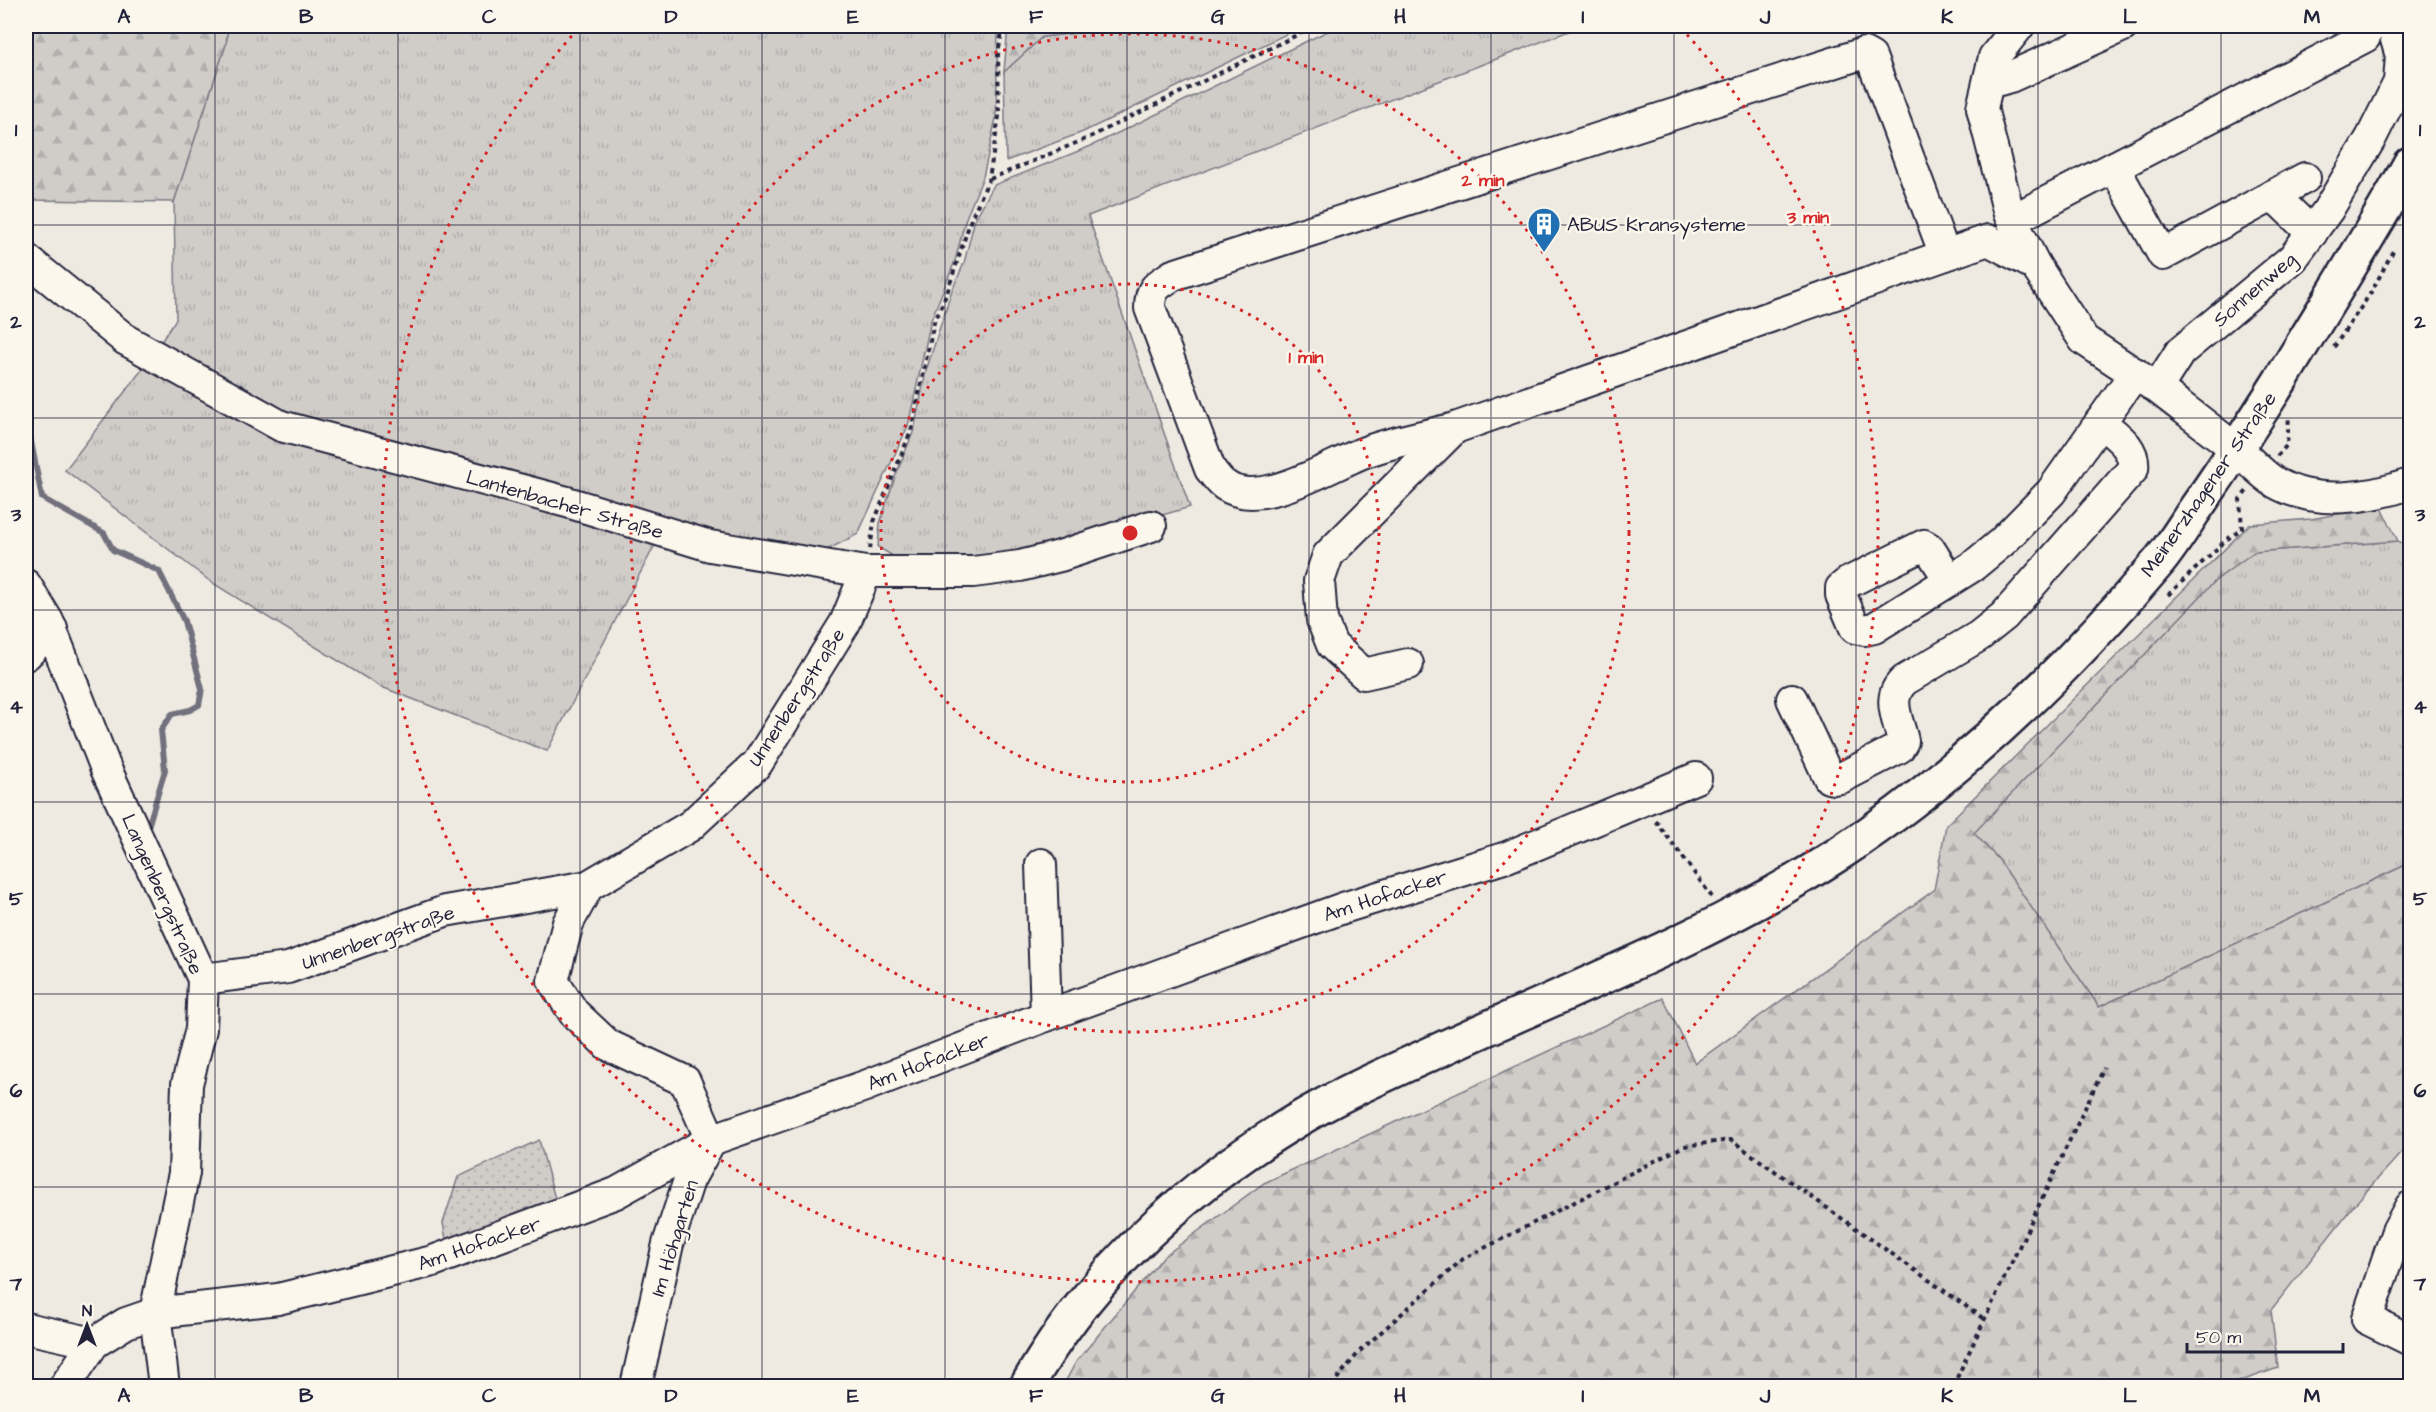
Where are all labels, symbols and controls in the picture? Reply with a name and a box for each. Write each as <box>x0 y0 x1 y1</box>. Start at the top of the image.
text: A <box>118 3 131 31</box>
text: B <box>299 3 314 31</box>
text: C <box>482 3 497 31</box>
text: D <box>665 3 678 31</box>
text: E <box>847 3 859 31</box>
text: F <box>1029 3 1044 31</box>
text: G <box>1211 3 1225 31</box>
text: H <box>1394 3 1406 31</box>
text: I <box>1581 3 1585 31</box>
text: J <box>1759 3 1771 31</box>
text: K <box>1941 3 1954 31</box>
text: L <box>2123 3 2137 31</box>
text: M <box>2304 3 2321 31</box>
text: 1 <box>15 116 18 144</box>
text: 1 <box>2419 116 2422 144</box>
text: 2 min <box>1460 168 1505 193</box>
text: 3 min <box>1786 205 1829 230</box>
building icon: ABUS Kransysteme <box>1526 206 1562 253</box>
place label: ABUS Kransysteme <box>1567 211 1746 240</box>
street label: Sonnenweg <box>2207 246 2303 335</box>
text: 2 <box>9 308 22 336</box>
text: 2 <box>2413 308 2426 336</box>
text: 1 min <box>1288 345 1324 370</box>
street label: Meinerzhagener Straße <box>2134 386 2284 583</box>
street label: Lantenbacher Straße <box>463 463 667 547</box>
text: 3 <box>10 501 22 529</box>
text: 3 <box>2414 501 2426 529</box>
centre of rings <box>1120 523 1140 543</box>
street label: Unnenbergstraße <box>742 623 853 773</box>
text: 4 <box>9 693 23 721</box>
text: 4 <box>2413 693 2427 721</box>
street label: Langenbergstraße <box>113 810 210 980</box>
street label: Am Hofacker <box>1320 863 1451 929</box>
text: 5 <box>9 885 24 913</box>
text: 5 <box>2413 885 2428 913</box>
street label: Unnenbergstraße <box>298 899 459 978</box>
street label: Am Hofacker <box>863 1026 993 1098</box>
text: 6 <box>10 1077 23 1105</box>
text: 6 <box>2414 1077 2427 1105</box>
street label: Im Höhgarten <box>644 1177 707 1300</box>
street label: Am Hofacker <box>414 1210 545 1278</box>
text: 7 <box>9 1270 23 1298</box>
text: 7 <box>2413 1270 2427 1298</box>
north arrow <box>57 1295 117 1355</box>
text: N <box>82 1300 92 1322</box>
scale bar <box>2187 1316 2343 1354</box>
text: 50 m <box>2196 1325 2241 1350</box>
text: A <box>118 1382 131 1410</box>
text: B <box>299 1382 314 1410</box>
text: C <box>482 1382 497 1410</box>
text: D <box>665 1382 678 1410</box>
text: E <box>847 1382 859 1410</box>
text: F <box>1029 1382 1044 1410</box>
text: G <box>1211 1382 1225 1410</box>
text: H <box>1394 1382 1406 1410</box>
text: I <box>1581 1382 1585 1410</box>
text: J <box>1759 1382 1771 1410</box>
text: K <box>1941 1382 1954 1410</box>
text: L <box>2123 1382 2137 1410</box>
text: M <box>2304 1382 2321 1410</box>

